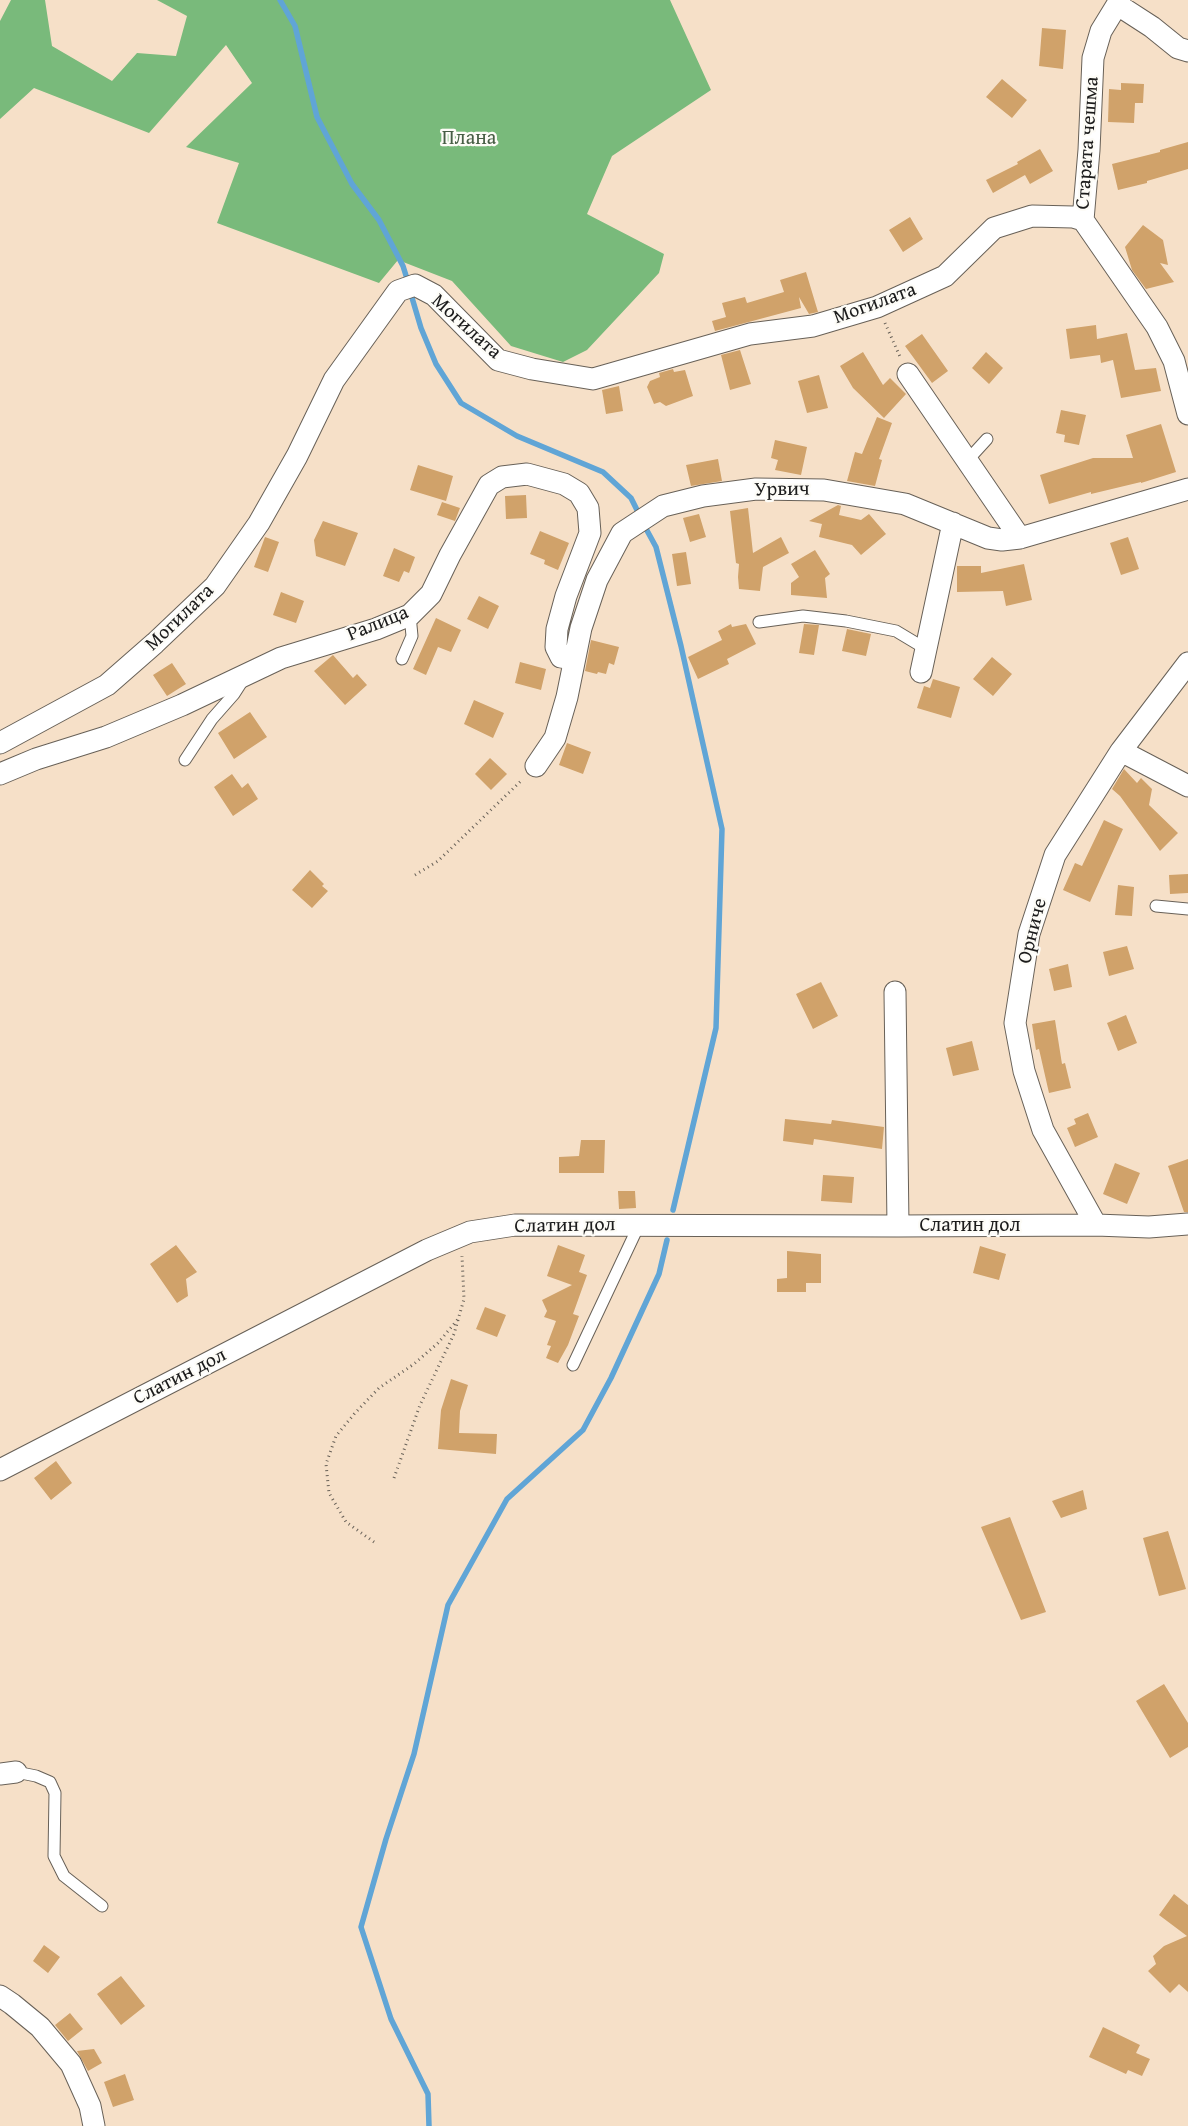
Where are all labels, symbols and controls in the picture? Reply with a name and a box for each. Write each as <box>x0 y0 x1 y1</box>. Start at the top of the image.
street label: Старата чешма <box>1071 76 1105 210</box>
park label: Плана <box>442 127 496 151</box>
street label: Могилата <box>831 278 919 330</box>
street label: Могилата <box>426 289 506 365</box>
street label: Урвич <box>754 478 810 502</box>
street label: Могилата <box>141 580 219 656</box>
street label: Ралица <box>344 601 412 647</box>
street label: Орниче <box>1013 896 1053 966</box>
street label: Слатин дол <box>514 1213 616 1239</box>
street label: Слатин дол <box>919 1214 1021 1238</box>
street label: Слатин дол <box>130 1343 230 1411</box>

